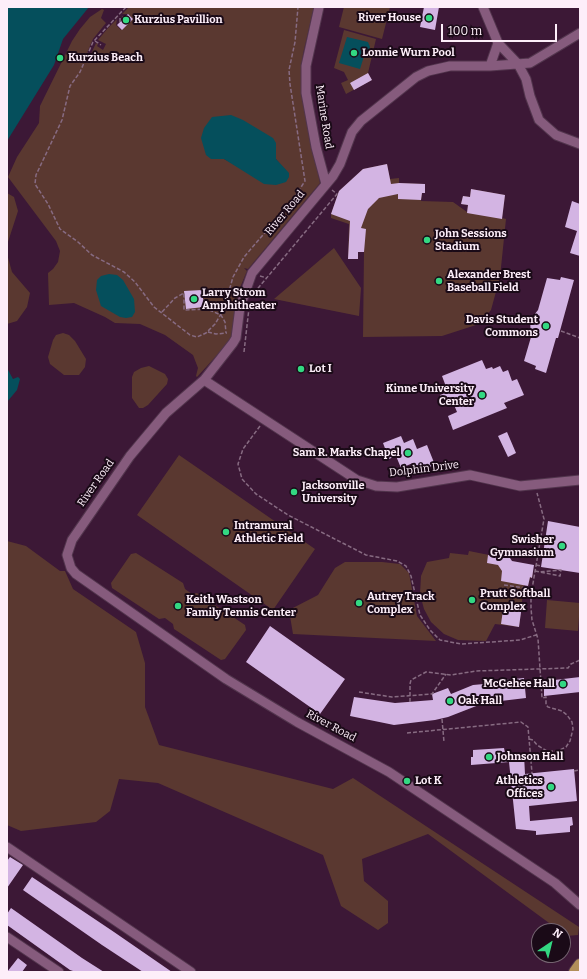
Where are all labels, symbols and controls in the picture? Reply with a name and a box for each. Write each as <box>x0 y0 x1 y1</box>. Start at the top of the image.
place label: River House <box>358 11 421 25</box>
place label: Kurzius Pavillion <box>134 13 223 27</box>
marker: River House <box>424 13 434 23</box>
marker: Kurzius Pavillion <box>121 15 131 25</box>
scale bar <box>443 16 559 42</box>
text: 100 m <box>448 24 482 38</box>
place label: Lonnie Wurn Pool <box>362 46 455 60</box>
marker: Lonnie Wurn Pool <box>349 48 359 58</box>
place label: Kurzius Beach <box>68 51 143 65</box>
marker: Kurzius Beach <box>55 53 65 63</box>
street label: Marine Road <box>312 84 336 150</box>
street label: River Road <box>262 188 308 238</box>
place label: John Sessions Stadium <box>435 227 507 253</box>
marker: John Sessions Stadium <box>422 235 432 245</box>
place label: Alexander Brest Baseball Field <box>447 268 531 294</box>
marker: Alexander Brest Baseball Field <box>434 276 444 286</box>
place label: Larry Strom Amphitheater <box>202 286 276 312</box>
marker: Larry Strom Amphitheater <box>189 294 199 304</box>
place label: Davis Student Commons <box>466 313 538 339</box>
marker: Davis Student Commons <box>541 321 551 331</box>
place label: Lot I <box>309 362 332 376</box>
marker: Lot I <box>296 364 306 374</box>
place label: Kinne University Center <box>386 382 474 408</box>
marker: Kinne University Center <box>477 390 487 400</box>
place label: Sam R. Marks Chapel <box>293 446 400 460</box>
marker: Sam R. Marks Chapel <box>403 448 413 458</box>
street label: River Road <box>75 457 117 509</box>
street label: Dolphin Drive <box>388 458 460 480</box>
place label: Jacksonville University <box>302 479 365 505</box>
marker: Jacksonville University <box>289 487 299 497</box>
place label: Intramural Athletic Field <box>234 519 303 545</box>
marker: Intramural Athletic Field <box>221 527 231 537</box>
place label: Swisher Gymnasium <box>490 533 554 559</box>
marker: Swisher Gymnasium <box>557 541 567 551</box>
place label: Prutt Softball Complex <box>480 587 550 613</box>
place label: Autrey Track Complex <box>367 590 435 616</box>
place label: Keith Wastson Family Tennis Center <box>186 593 296 619</box>
marker: Prutt Softball Complex <box>467 595 477 605</box>
marker: Autrey Track Complex <box>354 598 364 608</box>
marker: Keith Wastson Family Tennis Center <box>173 601 183 611</box>
place label: McGehee Hall <box>483 677 555 691</box>
marker: McGehee Hall <box>558 679 568 689</box>
place label: Oak Hall <box>458 694 502 708</box>
marker: Oak Hall <box>445 696 455 706</box>
street label: River Road <box>304 707 358 745</box>
place label: Johnson Hall <box>497 750 563 764</box>
marker: Johnson Hall <box>484 752 494 762</box>
place label: Lot K <box>415 774 442 788</box>
place label: Athletics Offices <box>496 774 543 800</box>
marker: Lot K <box>402 776 412 786</box>
marker: Athletics Offices <box>546 782 556 792</box>
north arrow <box>531 923 571 963</box>
text: N <box>550 926 565 941</box>

